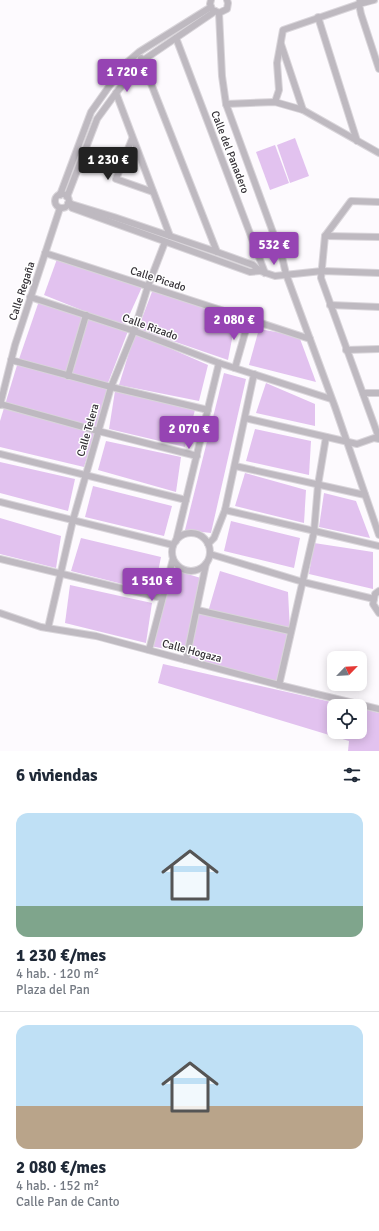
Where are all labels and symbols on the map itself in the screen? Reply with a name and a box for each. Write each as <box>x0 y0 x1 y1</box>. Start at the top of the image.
pin: 1 720 € <box>90 59 164 93</box>
street label: Calle del Panadero <box>208 109 252 195</box>
pin: 1 230 € <box>71 147 145 181</box>
pin: 532 € <box>246 232 302 266</box>
street label: Calle Regaña <box>6 259 38 322</box>
street label: Calle Picado <box>129 264 188 294</box>
pin: 2 080 € <box>197 307 271 341</box>
street label: Calle Rizado <box>121 311 180 343</box>
street label: Calle Telera <box>74 402 102 458</box>
pin: 2 070 € <box>152 416 226 450</box>
pin: 1 510 € <box>115 568 189 602</box>
street label: Calle Hogaza <box>161 637 224 665</box>
north arrow <box>327 651 367 691</box>

